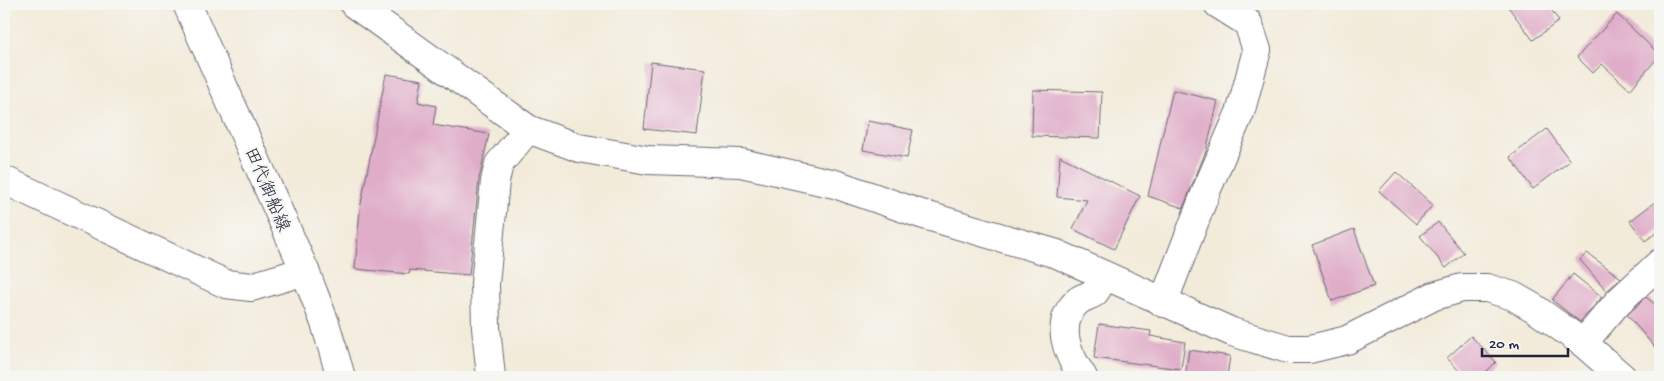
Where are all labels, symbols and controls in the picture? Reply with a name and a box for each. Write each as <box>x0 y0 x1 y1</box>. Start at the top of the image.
street label: 田代御船線 <box>238 144 294 236</box>
scale bar <box>1482 326 1568 358</box>
text: 20 m <box>1489 336 1519 354</box>

